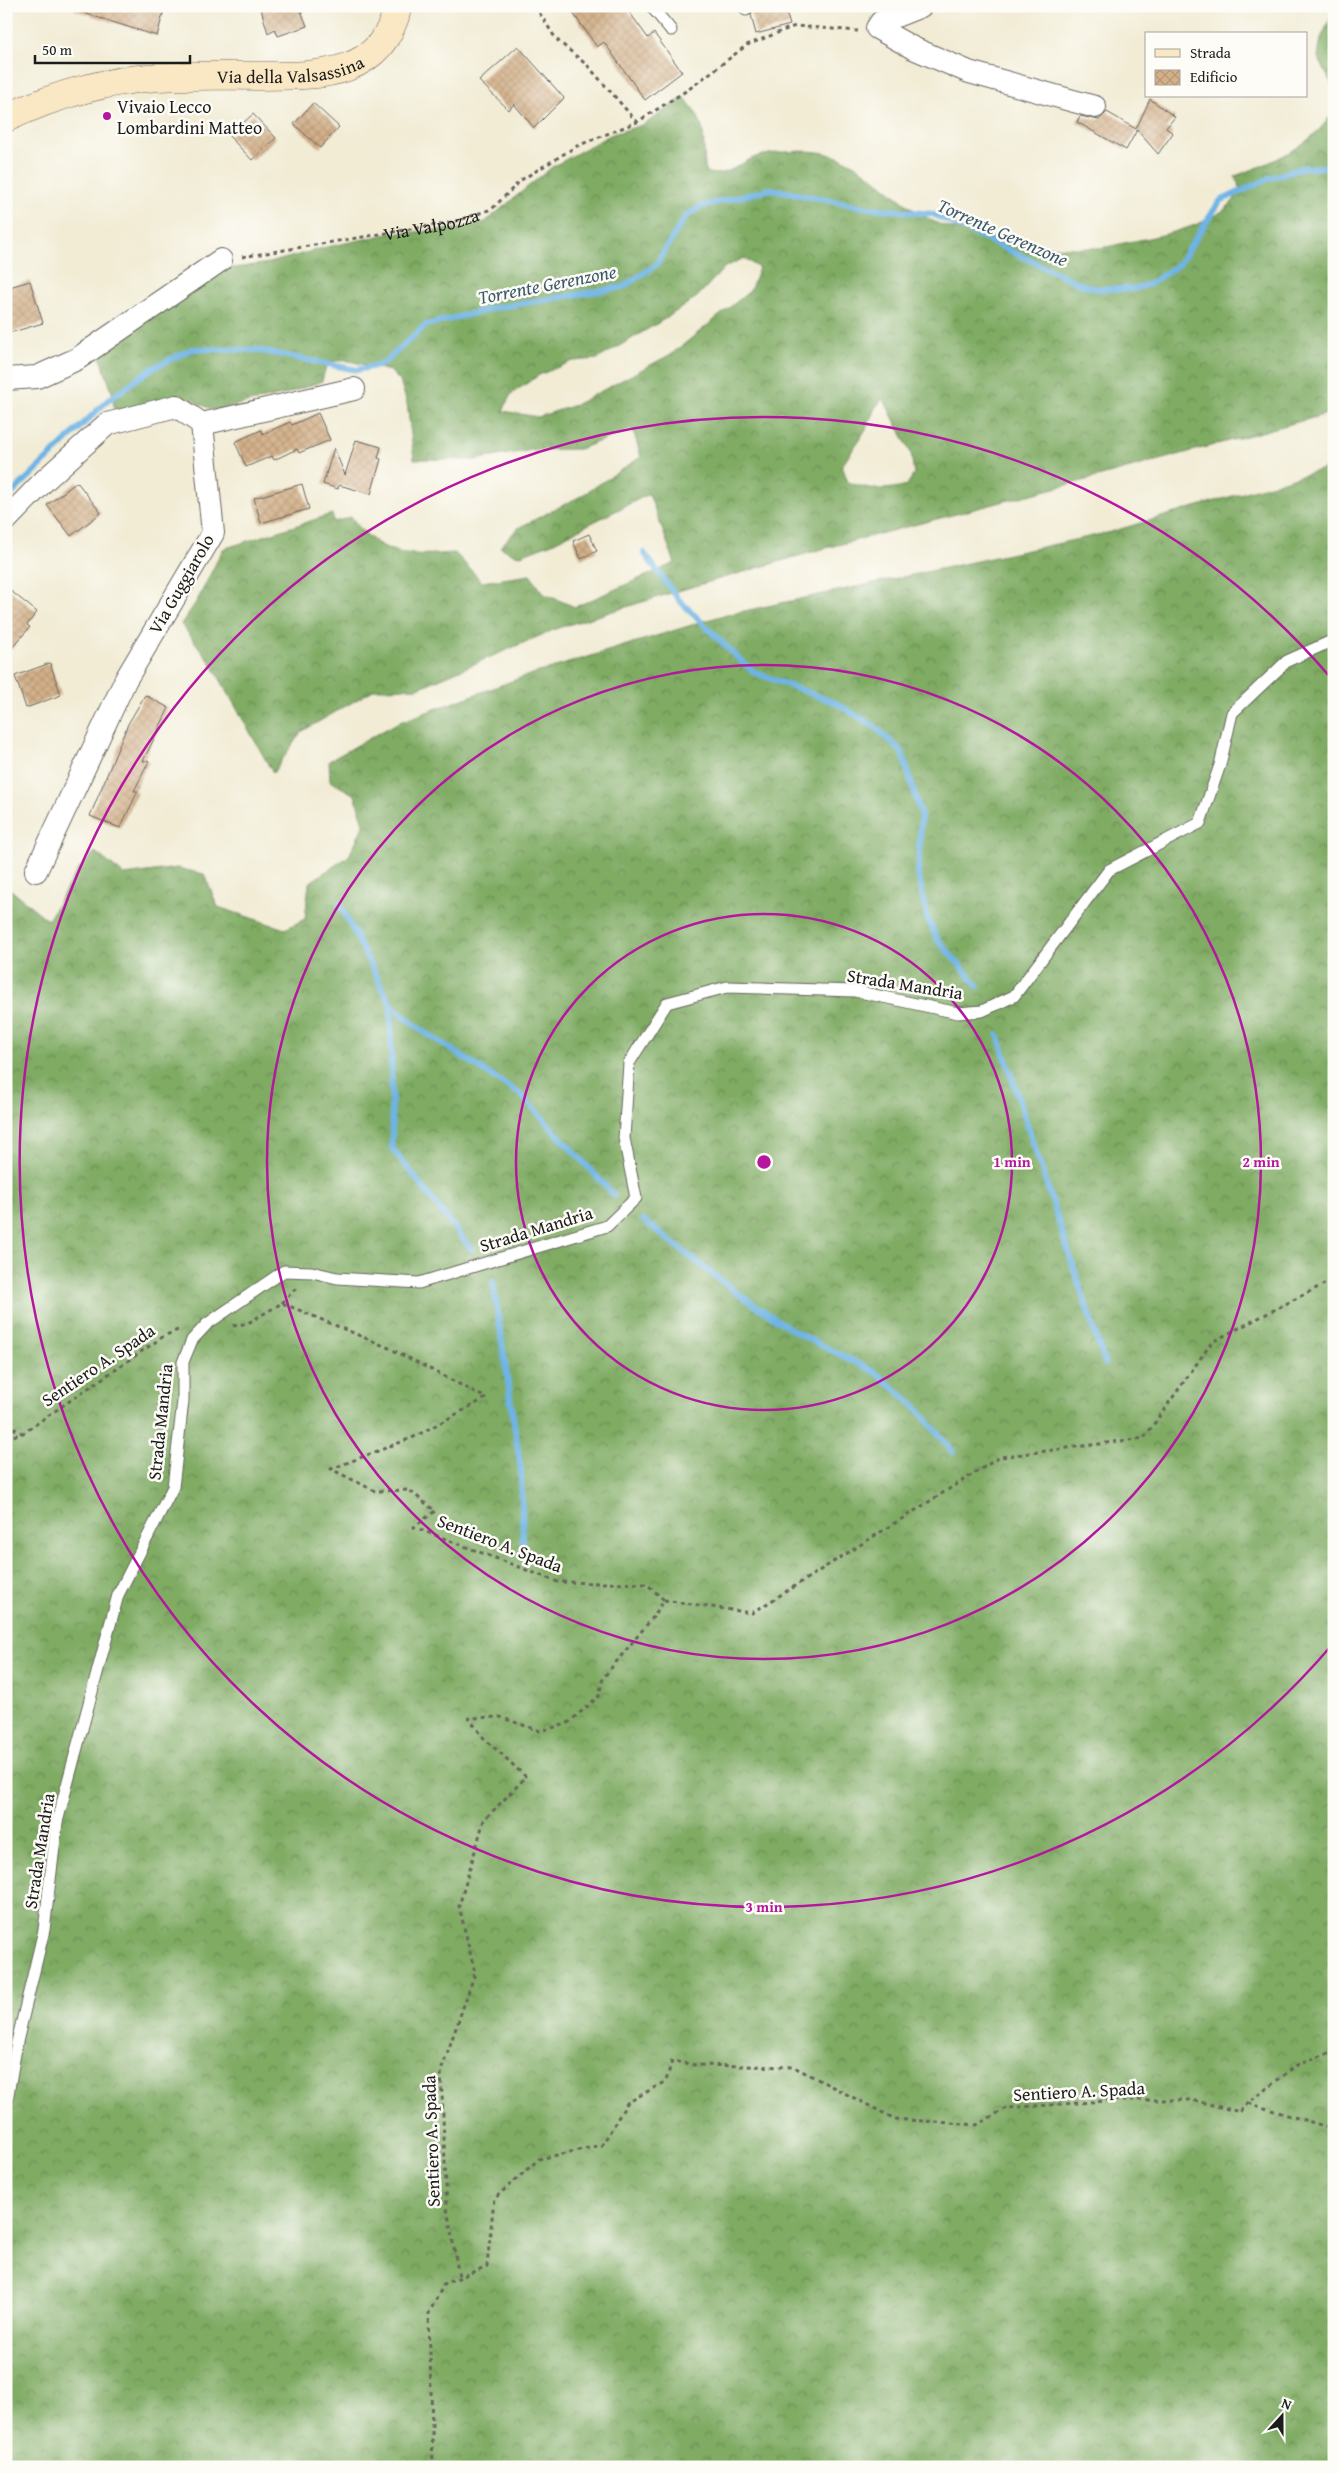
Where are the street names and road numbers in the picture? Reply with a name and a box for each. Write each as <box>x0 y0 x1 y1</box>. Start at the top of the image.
street label: Via della Valsassina <box>217 48 369 90</box>
street label: Via Valpozza <box>381 201 483 247</box>
street label: Via Guggiarolo <box>141 529 221 639</box>
street label: Strada Mandria <box>845 962 965 1007</box>
street label: Strada Mandria <box>476 1199 596 1259</box>
street label: Sentiero A. Spada <box>36 1317 161 1413</box>
street label: Strada Mandria <box>140 1362 180 1482</box>
street label: Sentiero A. Spada <box>434 1507 567 1579</box>
street label: Strada Mandria <box>17 1791 62 1911</box>
street label: Sentiero A. Spada <box>415 2074 447 2207</box>
street label: Sentiero A. Spada <box>1012 2074 1146 2108</box>

